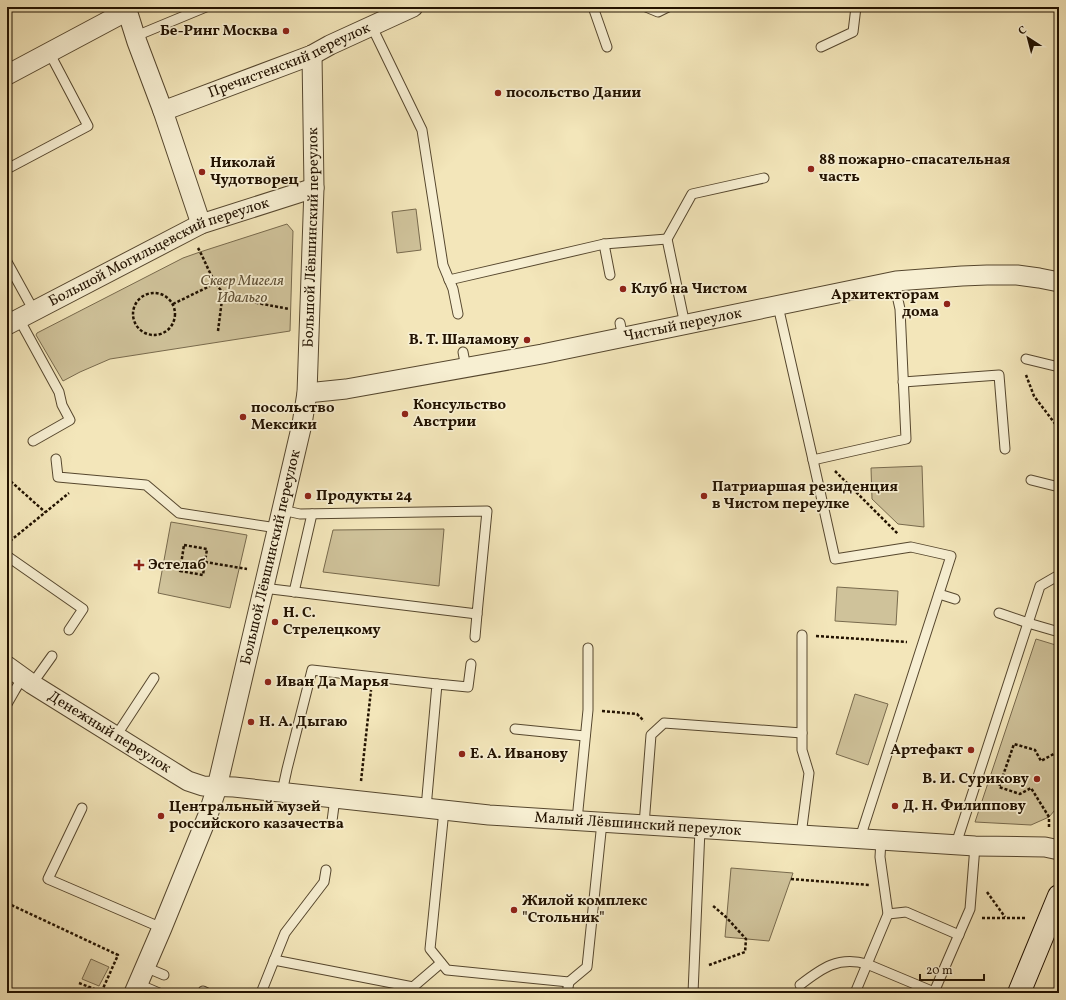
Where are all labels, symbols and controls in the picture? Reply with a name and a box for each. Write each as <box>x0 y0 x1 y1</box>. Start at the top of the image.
street label: Пречистенский переулок <box>205 17 374 104</box>
north arrow <box>1008 18 1048 58</box>
place label: Бе-Ринг Москва <box>160 21 278 42</box>
text: С <box>1016 23 1030 39</box>
marker: Бе-Ринг Москва <box>281 26 291 36</box>
place label: посольство Дании <box>506 83 641 104</box>
marker: посольство Дании <box>493 88 503 98</box>
street label: Большой Лёвшинский переулок <box>298 127 325 348</box>
place label: 88 пожарно-спасательная часть <box>819 150 1011 188</box>
place label: Николай Чудотворец <box>210 153 299 191</box>
marker: 88 пожарно-спасательная часть <box>806 164 816 174</box>
marker: Николай Чудотворец <box>197 167 207 177</box>
street label: Большой Могильцевский переулок <box>45 192 272 312</box>
park label: Сквер Мигеля Идальго <box>200 271 284 309</box>
place label: Клуб на Чистом <box>631 279 747 300</box>
marker: Клуб на Чистом <box>618 284 628 294</box>
place label: Архитекторам дома <box>831 285 939 323</box>
marker: Архитекторам дома <box>942 299 952 309</box>
street label: Чистый переулок <box>622 303 744 347</box>
place label: В. Т. Шаламову <box>409 330 520 351</box>
marker: В. Т. Шаламову <box>522 335 532 345</box>
place label: Консульство Австрии <box>413 395 507 433</box>
place label: посольство Мексики <box>251 398 335 436</box>
marker: Консульство Австрии <box>400 409 410 419</box>
marker: посольство Мексики <box>238 412 248 422</box>
street label: Большой Лёвшинский переулок <box>235 448 306 667</box>
place label: Патриаршая резиденция в Чистом переулке <box>712 477 898 515</box>
place label: Продукты 24 <box>316 486 412 507</box>
marker: Продукты 24 <box>303 491 313 501</box>
marker: Патриаршая резиденция в Чистом переулке <box>699 491 709 501</box>
place label: Эстелаб <box>148 555 206 576</box>
marker: Эстелаб <box>133 559 145 571</box>
place label: Н. С. Стрелецкому <box>283 603 381 641</box>
marker: Н. С. Стрелецкому <box>270 617 280 627</box>
place label: Иван Да Марья <box>276 672 389 693</box>
marker: Иван Да Марья <box>263 677 273 687</box>
street label: Денежный переулок <box>44 686 175 778</box>
place label: Н. А. Дыгаю <box>259 712 347 733</box>
marker: Н. А. Дыгаю <box>246 717 256 727</box>
place label: Артефакт <box>890 740 964 761</box>
place label: Е. А. Иванову <box>470 744 568 765</box>
marker: Артефакт <box>966 745 976 755</box>
marker: Е. А. Иванову <box>457 749 467 759</box>
place label: В. И. Сурикову <box>922 769 1030 790</box>
marker: В. И. Сурикову <box>1032 774 1042 784</box>
place label: Д. Н. Филиппову <box>903 796 1027 817</box>
place label: Центральный музей российского казачества <box>169 797 344 835</box>
marker: Д. Н. Филиппову <box>890 801 900 811</box>
street label: Малый Лёвшинский переулок <box>534 807 742 842</box>
marker: Центральный музей российского казачества <box>156 811 166 821</box>
place label: Жилой комплекс "Стольник" <box>522 891 647 929</box>
marker: Жилой комплекс "Стольник" <box>509 905 519 915</box>
scale bar <box>920 956 984 982</box>
text: 20 m <box>926 963 953 979</box>

